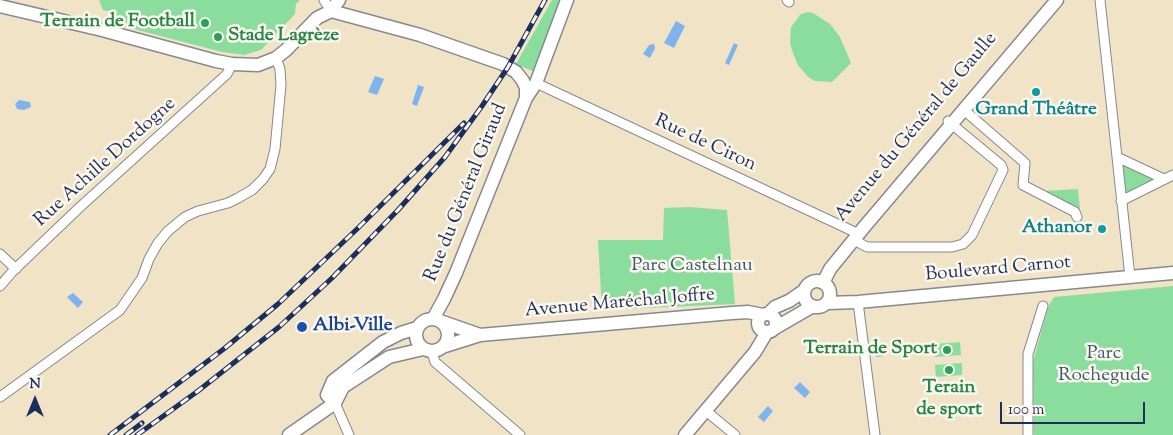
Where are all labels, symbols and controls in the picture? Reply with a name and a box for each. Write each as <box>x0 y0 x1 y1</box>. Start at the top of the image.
place label: Terrain de Football <box>40 12 195 34</box>
marker: Terrain de Football <box>199 17 211 29</box>
place label: Stade Lagrèze <box>228 26 339 48</box>
street label: Avenue du Général de Gaulle <box>831 29 1003 227</box>
marker: Stade Lagrèze <box>212 31 224 43</box>
marker: Grand Théâtre <box>1030 86 1042 98</box>
street label: Rue Achille Dordogne <box>31 93 181 233</box>
place label: Grand Théâtre <box>975 100 1097 122</box>
street label: Rue du Général Giraud <box>421 101 513 285</box>
street label: Rue de Ciron <box>651 111 759 177</box>
place label: Athanor <box>1022 218 1092 240</box>
marker: Athanor <box>1096 223 1108 235</box>
street label: Boulevard Carnot <box>924 252 1072 288</box>
park label: Parc Castelnau <box>631 256 753 278</box>
street label: Avenue Maréchal Joffre <box>524 284 716 324</box>
place label: Albi-Ville <box>313 316 393 338</box>
marker: Albi-Ville <box>295 320 309 334</box>
place label: Terrain de Sport <box>803 339 937 361</box>
marker: Terrain de Sport <box>941 344 953 356</box>
park label: Parc Rochegude <box>1058 344 1150 388</box>
marker: Terain de sport <box>943 364 955 376</box>
north arrow <box>10 375 60 425</box>
text: N <box>29 375 41 395</box>
place label: Terain de sport <box>916 378 982 422</box>
scale bar <box>1003 392 1148 424</box>
text: 100 m <box>1008 400 1044 421</box>

